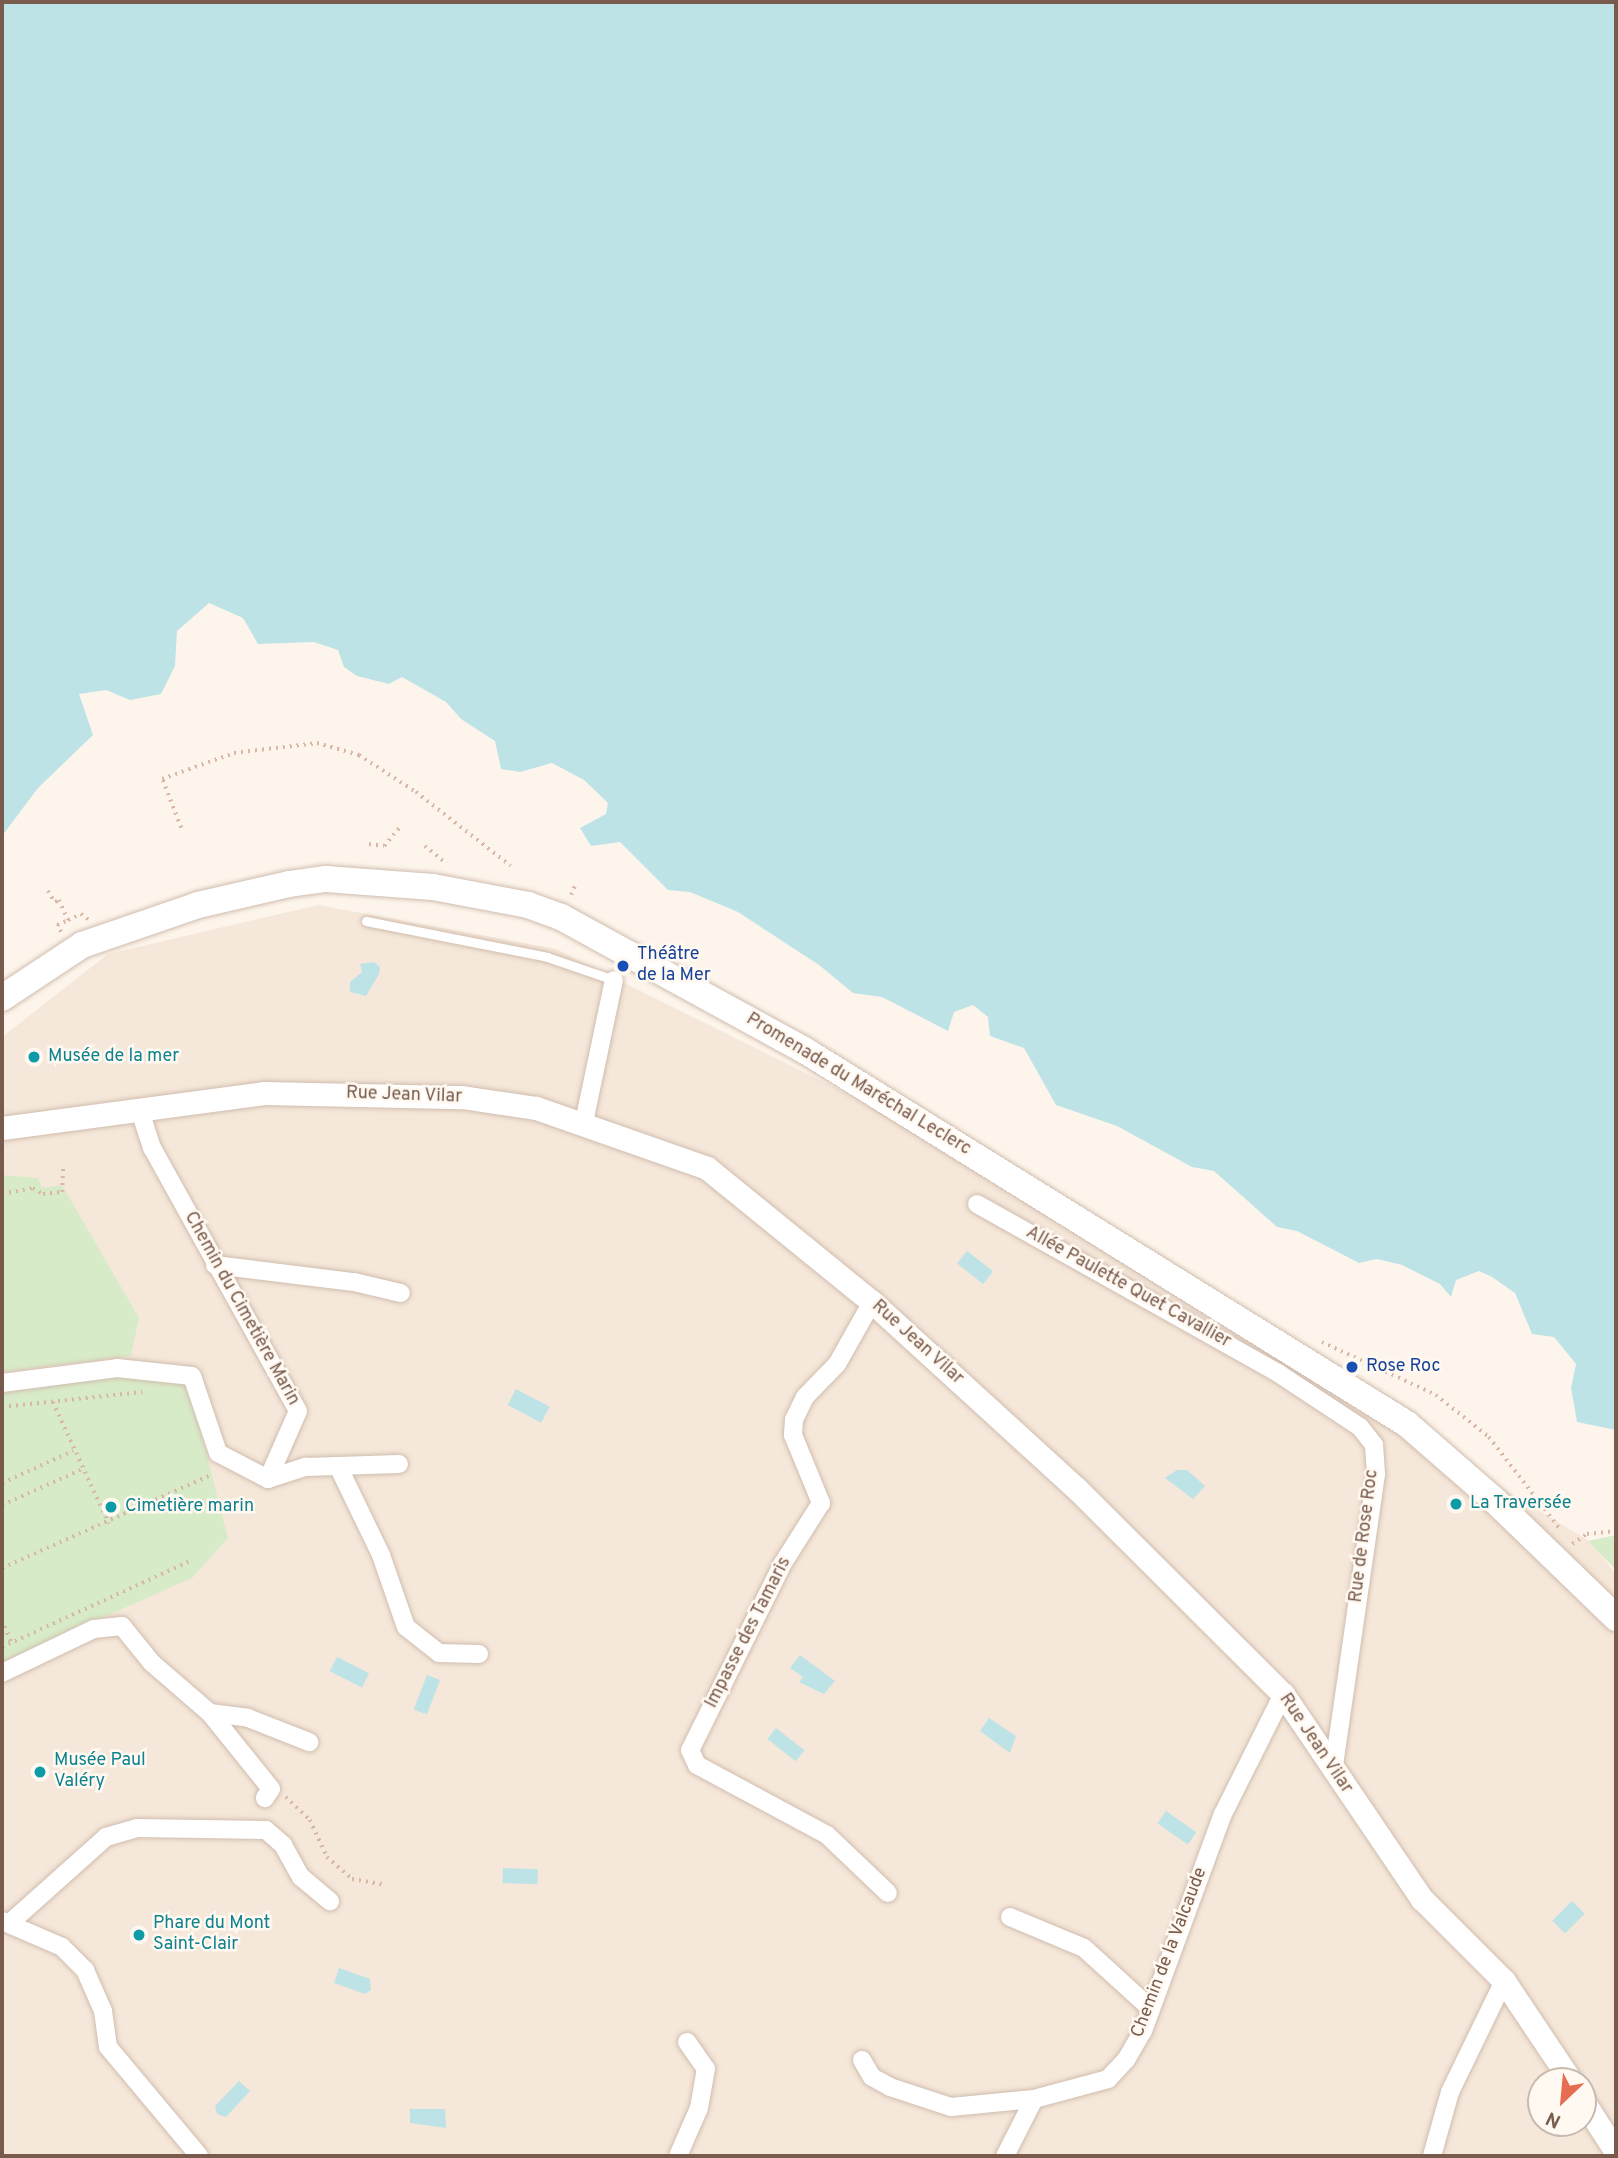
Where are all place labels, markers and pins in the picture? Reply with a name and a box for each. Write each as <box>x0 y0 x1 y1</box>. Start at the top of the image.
place label: Théâtre de la Mer <box>637 945 711 988</box>
marker: Théâtre de la Mer <box>615 958 631 974</box>
place label: Musée de la mer <box>48 1046 179 1068</box>
marker: Musée de la mer <box>26 1049 42 1065</box>
place label: Rose Roc <box>1366 1356 1440 1378</box>
marker: Rose Roc <box>1344 1359 1360 1375</box>
place label: La Traversée <box>1470 1493 1572 1515</box>
place label: Cimetière marin <box>125 1496 254 1518</box>
marker: La Traversée <box>1448 1496 1464 1512</box>
marker: Cimetière marin <box>103 1499 119 1515</box>
place label: Musée Paul Valéry <box>54 1751 146 1794</box>
marker: Musée Paul Valéry <box>32 1764 48 1780</box>
place label: Phare du Mont Saint-Clair <box>153 1914 270 1956</box>
marker: Phare du Mont Saint-Clair <box>131 1927 147 1943</box>

